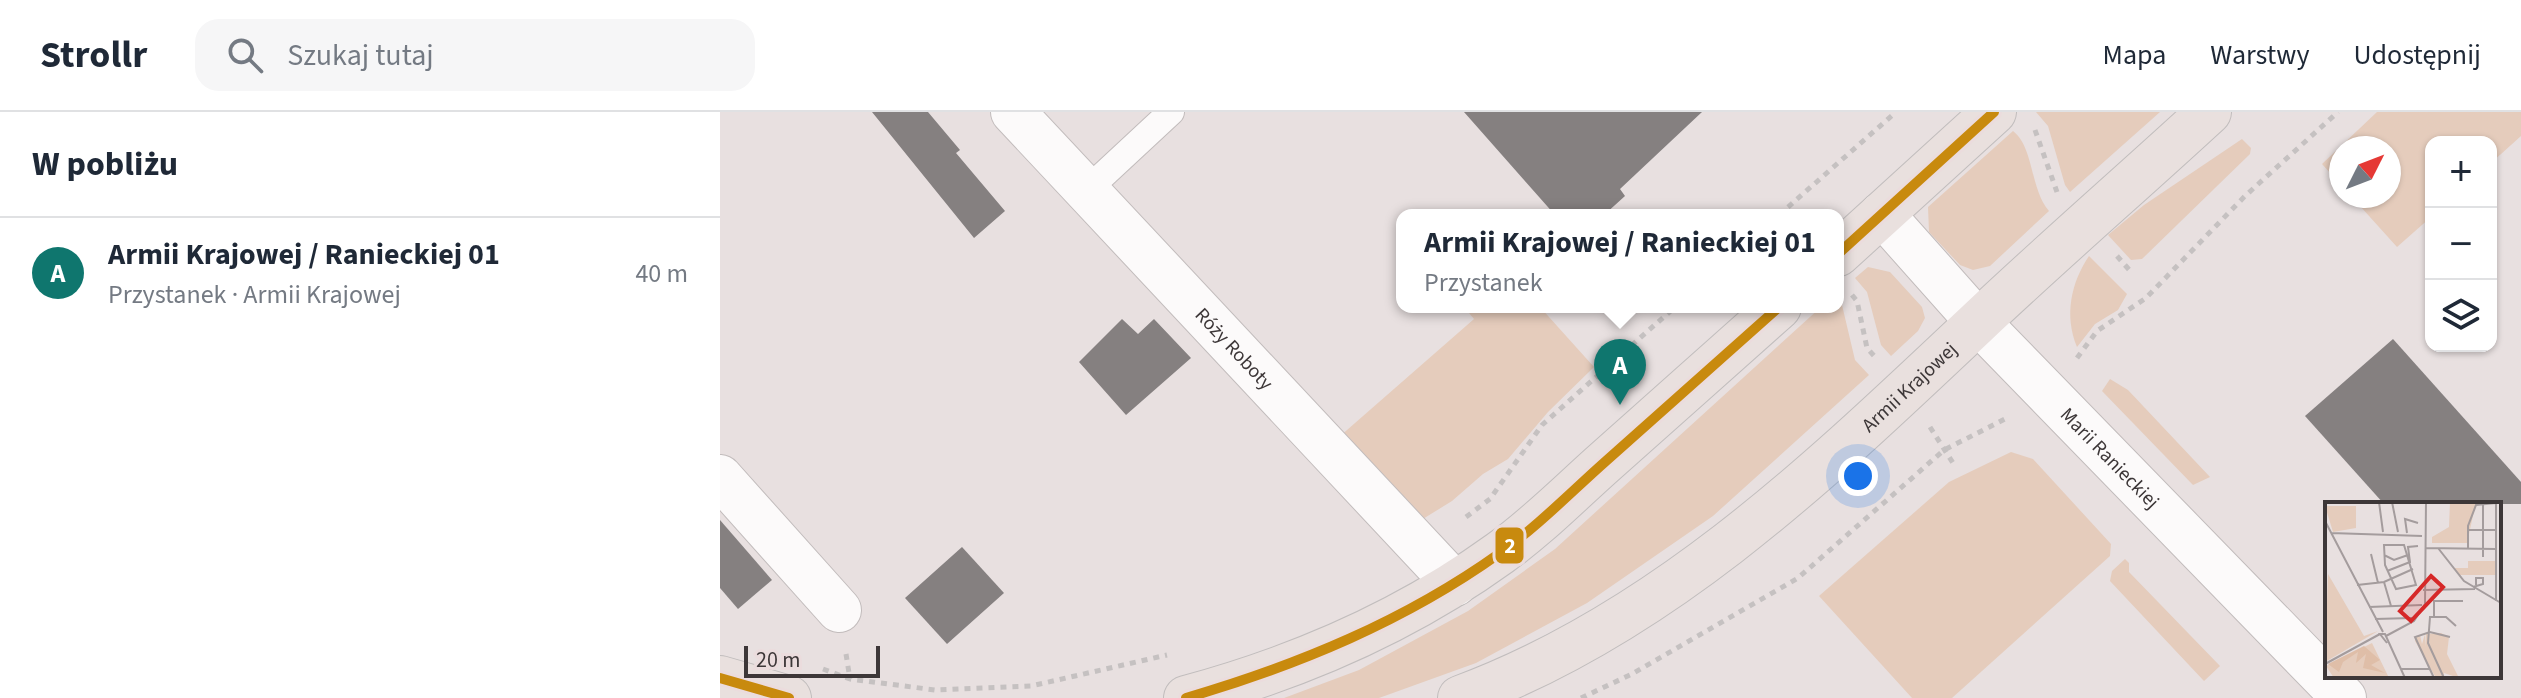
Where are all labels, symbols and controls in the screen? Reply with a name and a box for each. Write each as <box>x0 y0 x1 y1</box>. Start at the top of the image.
search box <box>195 19 755 91</box>
text: Strollr <box>40 28 147 82</box>
icon: search <box>223 33 267 77</box>
text: Szukaj tutaj <box>287 34 434 77</box>
text: Mapa <box>2103 35 2166 75</box>
text: Warstwy <box>2210 35 2309 75</box>
text: Udostępnij <box>2353 35 2481 75</box>
north arrow <box>2329 136 2401 208</box>
map controls <box>2425 136 2497 352</box>
button: + <box>2425 136 2497 208</box>
text: W pobliżu <box>32 140 178 189</box>
button: − <box>2425 208 2497 280</box>
popup <box>1396 209 1844 313</box>
text: Armii Krajowej / Ranieckiej 01 <box>1424 221 1816 264</box>
text: Armii Krajowej / Ranieckiej 01 <box>108 233 500 276</box>
text: A <box>51 255 65 292</box>
text: 40 m <box>635 255 688 292</box>
text: Przystanek <box>1424 264 1543 301</box>
text: Przystanek · Armii Krajowej <box>108 276 401 313</box>
button: layers <box>2425 280 2497 352</box>
street label: Róży Roboty <box>1188 302 1280 397</box>
street label: Armii Krajowej <box>1856 336 1964 439</box>
pin: A <box>1594 339 1646 405</box>
street label: Marii Ranieckiej <box>2054 402 2165 515</box>
your location <box>1838 456 1878 496</box>
inset map <box>2325 502 2501 678</box>
line badge: 2 <box>1494 526 1525 565</box>
text: 2 <box>1504 530 1516 562</box>
scale bar <box>744 642 880 678</box>
text: 20 m <box>756 644 801 676</box>

